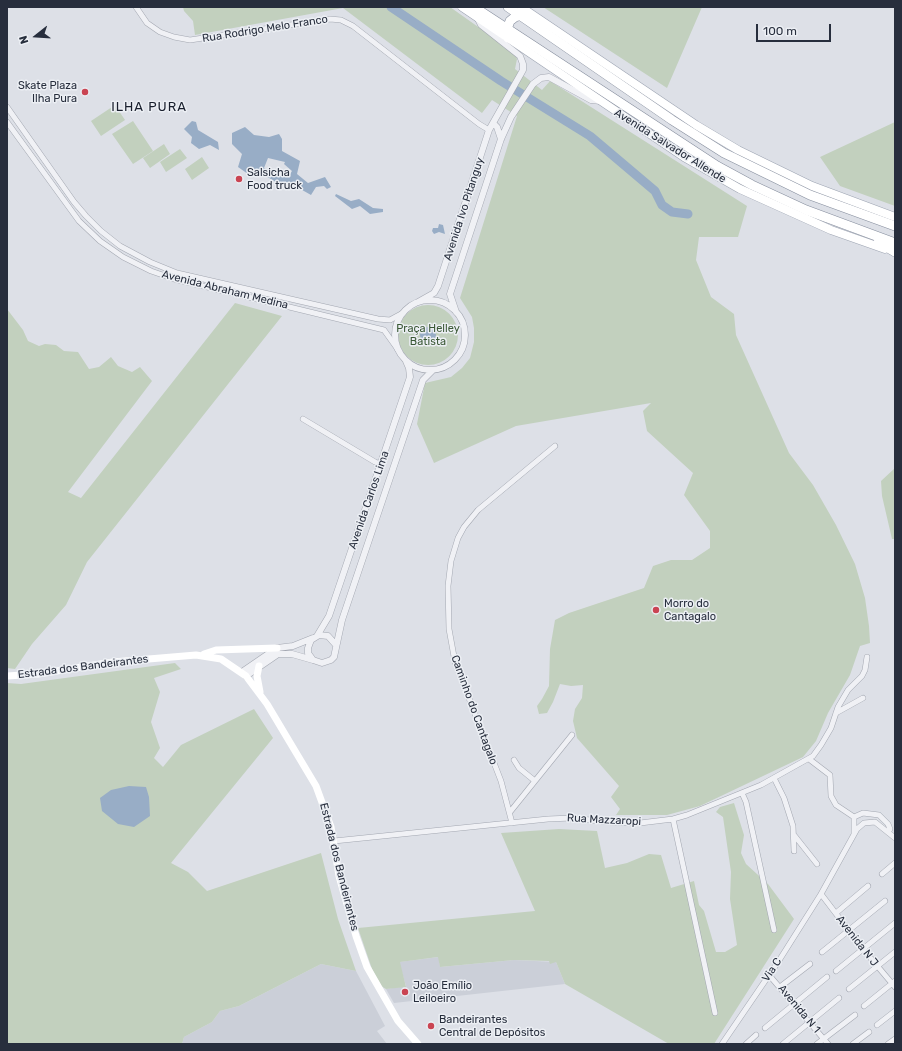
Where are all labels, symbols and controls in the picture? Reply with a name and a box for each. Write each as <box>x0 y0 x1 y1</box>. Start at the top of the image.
street label: Rua Rodrigo Melo Franco <box>201 13 329 45</box>
north arrow <box>16 16 56 56</box>
scale bar <box>758 16 833 42</box>
text: 100 m <box>763 24 797 38</box>
text: N <box>17 34 31 45</box>
place label: Skate Plaza Ilha Pura <box>18 79 77 105</box>
marker: Skate Plaza Ilha Pura <box>80 87 90 97</box>
district label: ILHA PURA <box>111 99 187 115</box>
street label: Avenida Salvador Allende <box>612 106 728 186</box>
street label: Avenida Ivo Pitanguy <box>441 156 487 262</box>
place label: Salsicha Food truck <box>247 166 302 192</box>
marker: Salsicha Food truck <box>234 174 244 184</box>
street label: Avenida Abraham Medina <box>160 268 290 312</box>
park label: Praça Helley Batista <box>396 322 460 348</box>
street label: Avenida Carlos Lima <box>346 449 392 551</box>
place label: Morro do Cantagalo <box>664 597 716 623</box>
marker: Morro do Cantagalo <box>651 605 661 615</box>
street label: Estrada dos Bandeirantes <box>17 652 149 682</box>
street label: Caminho do Cantagalo <box>448 653 500 767</box>
street label: Estrada dos Bandeirantes <box>317 802 361 932</box>
street label: Rua Mazzaropi <box>567 811 641 829</box>
street label: Avenida N J <box>833 913 881 969</box>
street label: Via C <box>759 956 785 984</box>
place label: João Emílio Leiloeiro <box>413 979 472 1005</box>
street label: Avenida N 1 <box>775 982 823 1036</box>
marker: João Emílio Leiloeiro <box>400 987 410 997</box>
place label: Bandeirantes Central de Depósitos <box>439 1013 545 1039</box>
marker: Bandeirantes Central de Depósitos <box>426 1021 436 1031</box>

